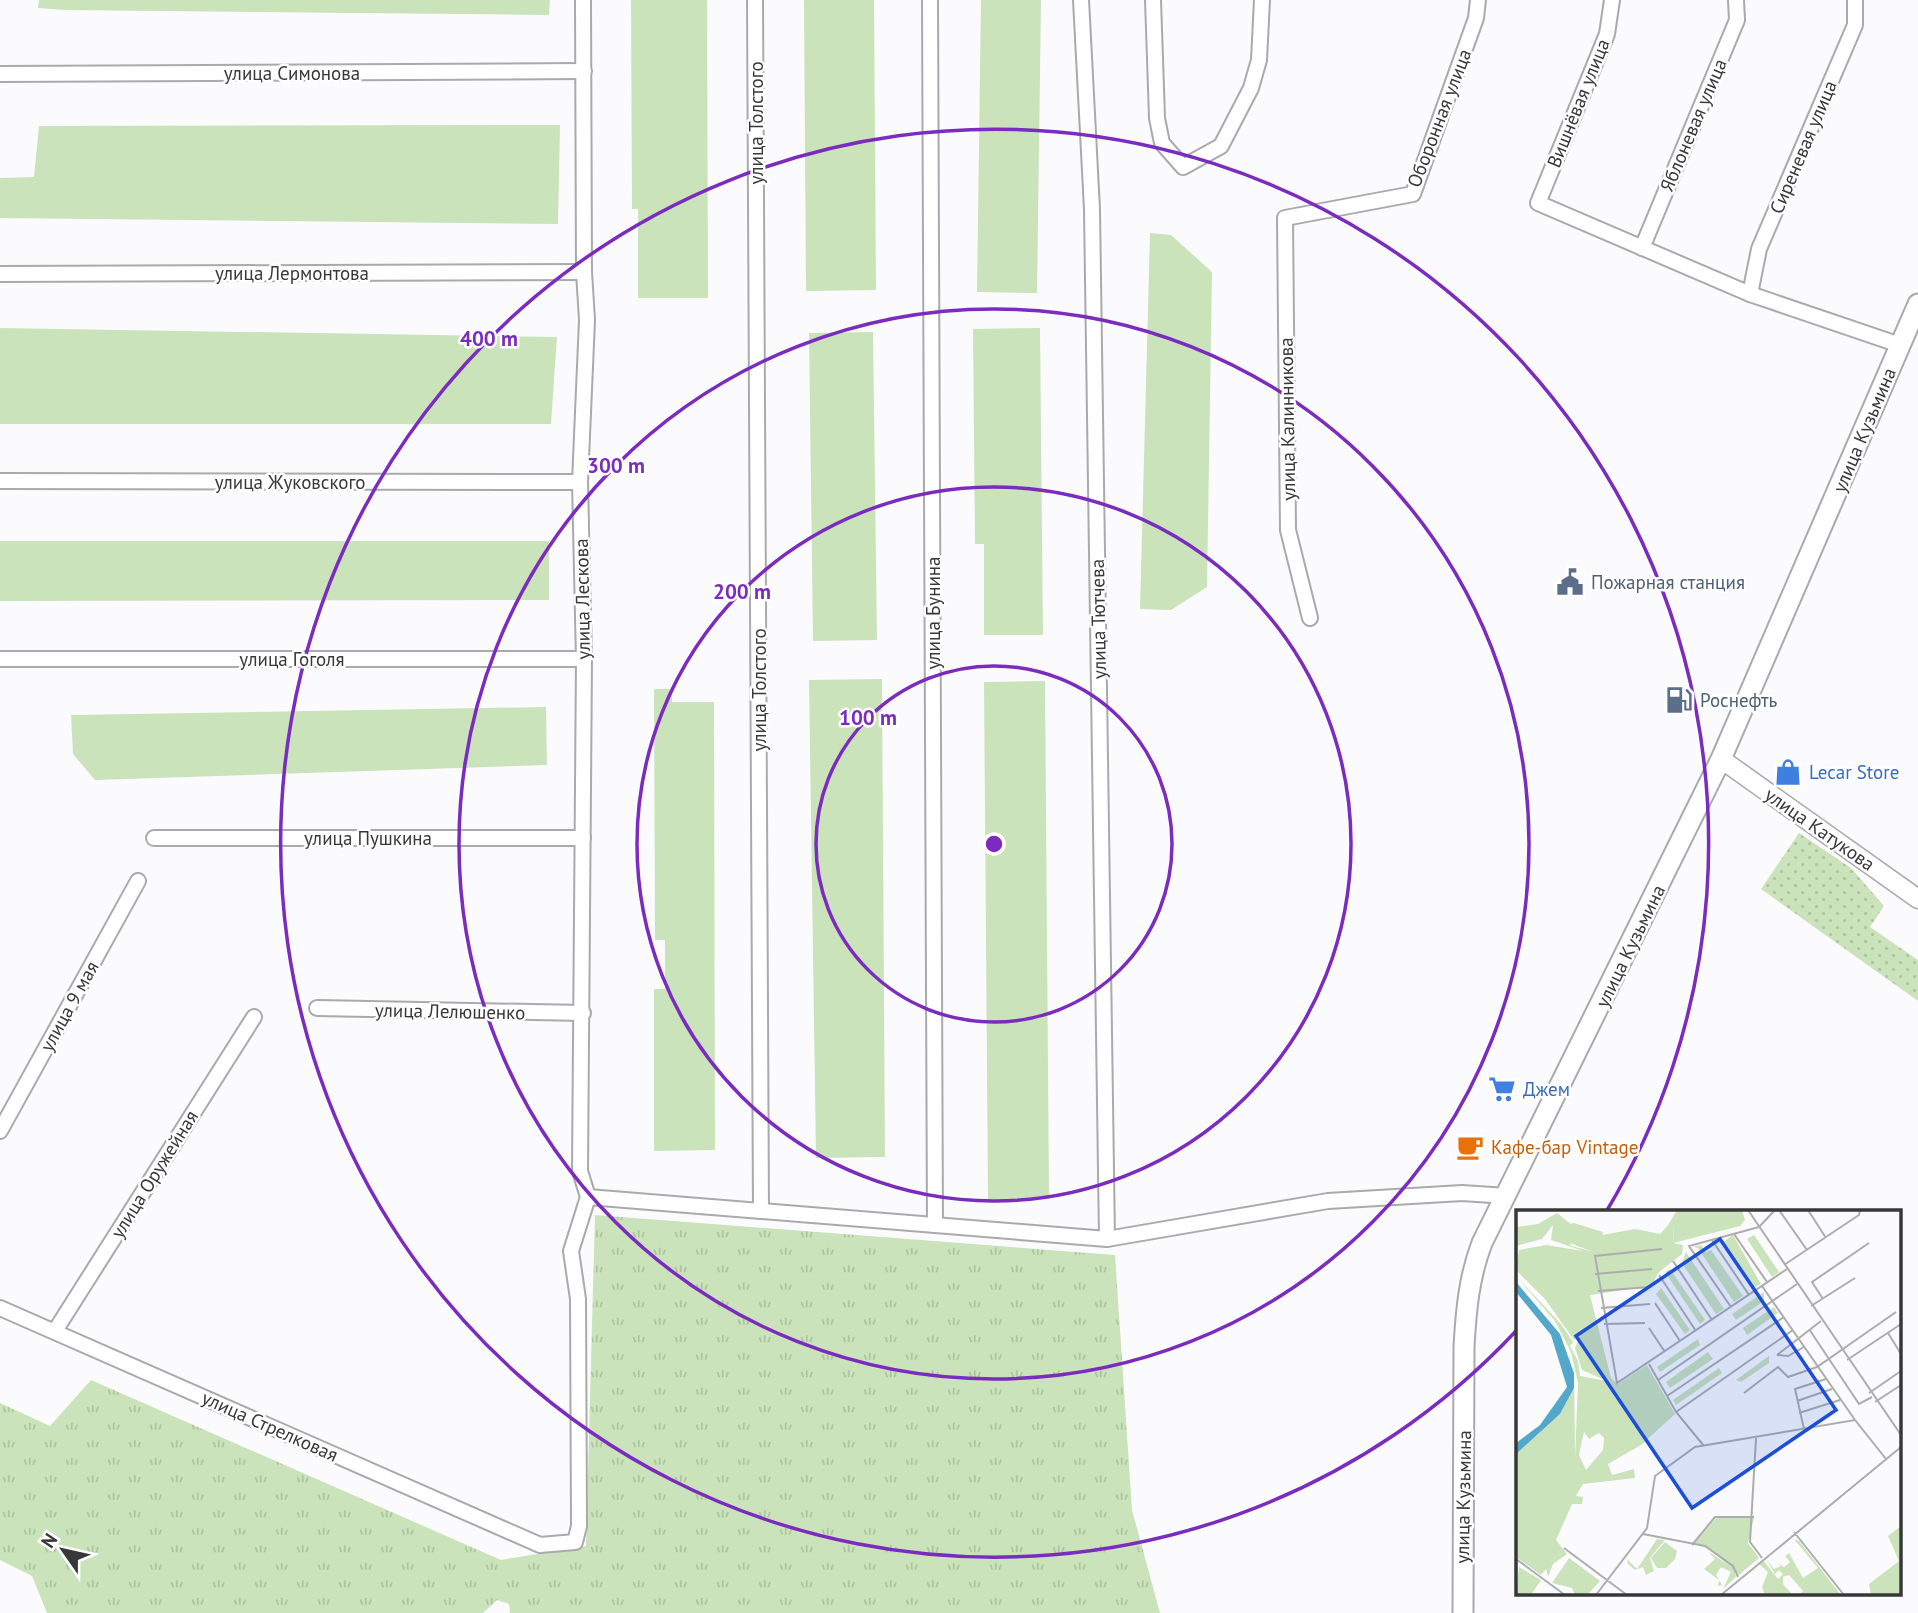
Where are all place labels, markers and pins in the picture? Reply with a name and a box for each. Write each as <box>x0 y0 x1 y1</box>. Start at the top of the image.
public building icon: Пожарная станция <box>1555 567 1585 597</box>
place label: Пожарная станция <box>1591 570 1745 594</box>
fuel station icon: Роснефть <box>1664 685 1694 715</box>
place label: Роснефть <box>1700 688 1778 712</box>
shop icon: Lecar Store <box>1773 757 1803 787</box>
place label: Lecar Store <box>1809 760 1899 784</box>
centre of rings <box>982 832 1006 856</box>
supermarket icon: Джем <box>1487 1074 1517 1104</box>
place label: Джем <box>1523 1077 1570 1101</box>
cafe icon: Кафе-бар Vintage <box>1455 1132 1485 1162</box>
place label: Кафе-бар Vintage <box>1491 1135 1638 1159</box>

